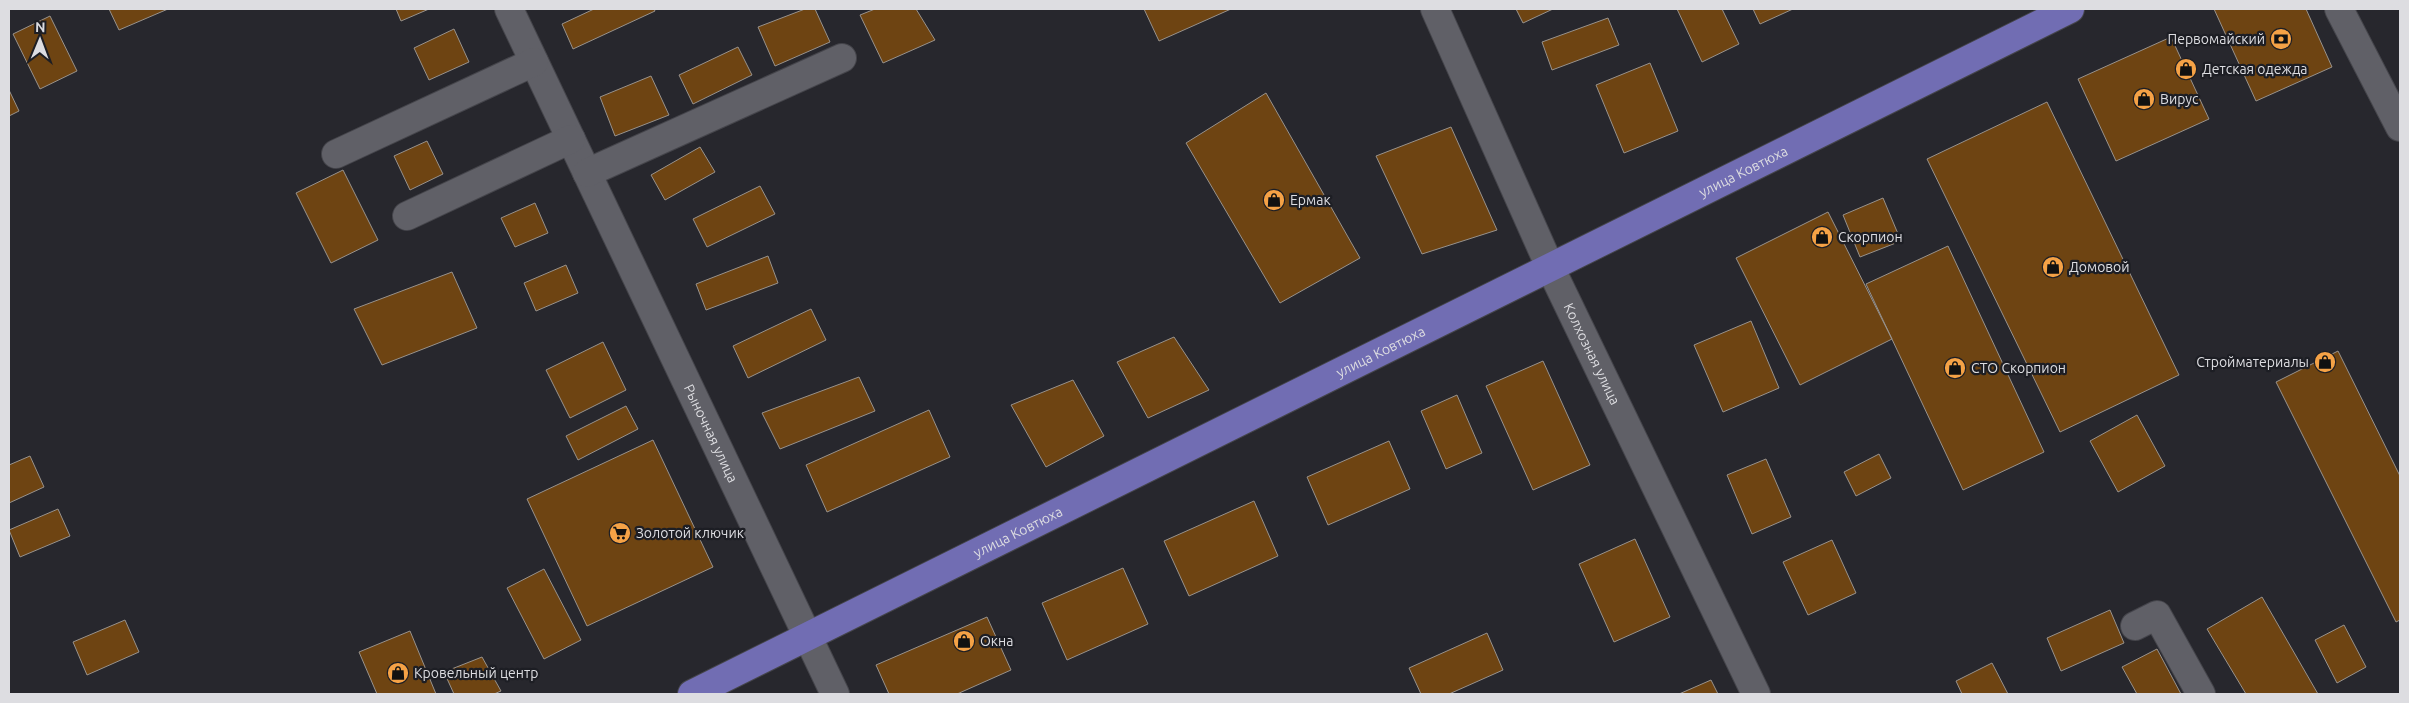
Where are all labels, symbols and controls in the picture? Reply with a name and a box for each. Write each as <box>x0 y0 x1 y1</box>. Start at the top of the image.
north arrow <box>15 15 65 65</box>
text: N <box>35 19 46 35</box>
bank icon: Первомайский <box>2269 27 2293 51</box>
place label: Первомайский <box>2168 31 2265 47</box>
shop icon: Детская одежда <box>2174 57 2198 81</box>
place label: Детская одежда <box>2202 61 2308 77</box>
shop icon: Вирус <box>2132 87 2156 111</box>
place label: Вирус <box>2160 91 2199 107</box>
street label: улица Ковтюха <box>1696 143 1790 200</box>
shop icon: Ермак <box>1262 188 1286 212</box>
place label: Ермак <box>1290 192 1331 208</box>
shop icon: Скорпион <box>1810 225 1834 249</box>
place label: Скорпион <box>1838 229 1903 245</box>
shop icon: Домовой <box>2041 255 2065 279</box>
place label: Домовой <box>2069 259 2130 275</box>
street label: Колхозная улица <box>1561 300 1623 407</box>
street label: улица Ковтюха <box>1333 323 1428 381</box>
shop icon: Стройматериалы <box>2313 350 2337 374</box>
place label: Стройматериалы <box>2196 354 2309 370</box>
shop icon: СТО Скорпион <box>1943 356 1967 380</box>
place label: СТО Скорпион <box>1971 360 2066 376</box>
street label: Рыночная улица <box>681 382 741 485</box>
street label: улица Ковтюха <box>971 503 1065 561</box>
supermarket icon: Золотой ключик <box>608 521 632 545</box>
place label: Золотой ключик <box>636 525 744 541</box>
shop icon: Окна <box>952 629 976 653</box>
place label: Окна <box>980 633 1013 649</box>
shop icon: Кровельный центр <box>386 661 410 685</box>
place label: Кровельный центр <box>414 665 538 681</box>

